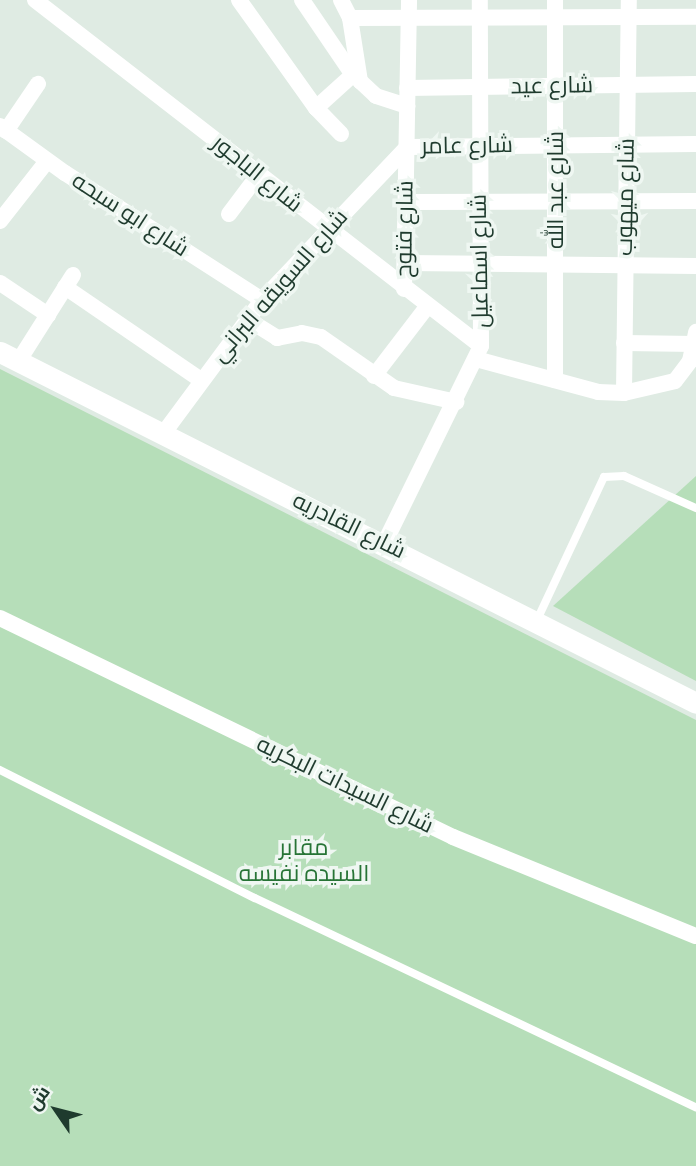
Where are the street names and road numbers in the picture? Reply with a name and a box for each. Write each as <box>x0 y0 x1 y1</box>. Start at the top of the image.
street label: شارع عيد <box>511 71 593 101</box>
street label: شارع الباجور <box>206 129 308 219</box>
street label: شارع عامر <box>421 131 513 161</box>
street label: شارع عبد الله <box>542 131 570 249</box>
street label: شارع ميهوب <box>611 138 641 256</box>
street label: شارع ابو سبحه <box>66 167 194 263</box>
street label: شارع فتوح <box>390 180 420 278</box>
street label: شارع اسماعيل <box>465 194 495 328</box>
street label: شارع السويقه البراني <box>206 204 354 368</box>
street label: شارع القادريه <box>288 487 410 565</box>
street label: شارع السيدات البكريه <box>252 730 438 840</box>

